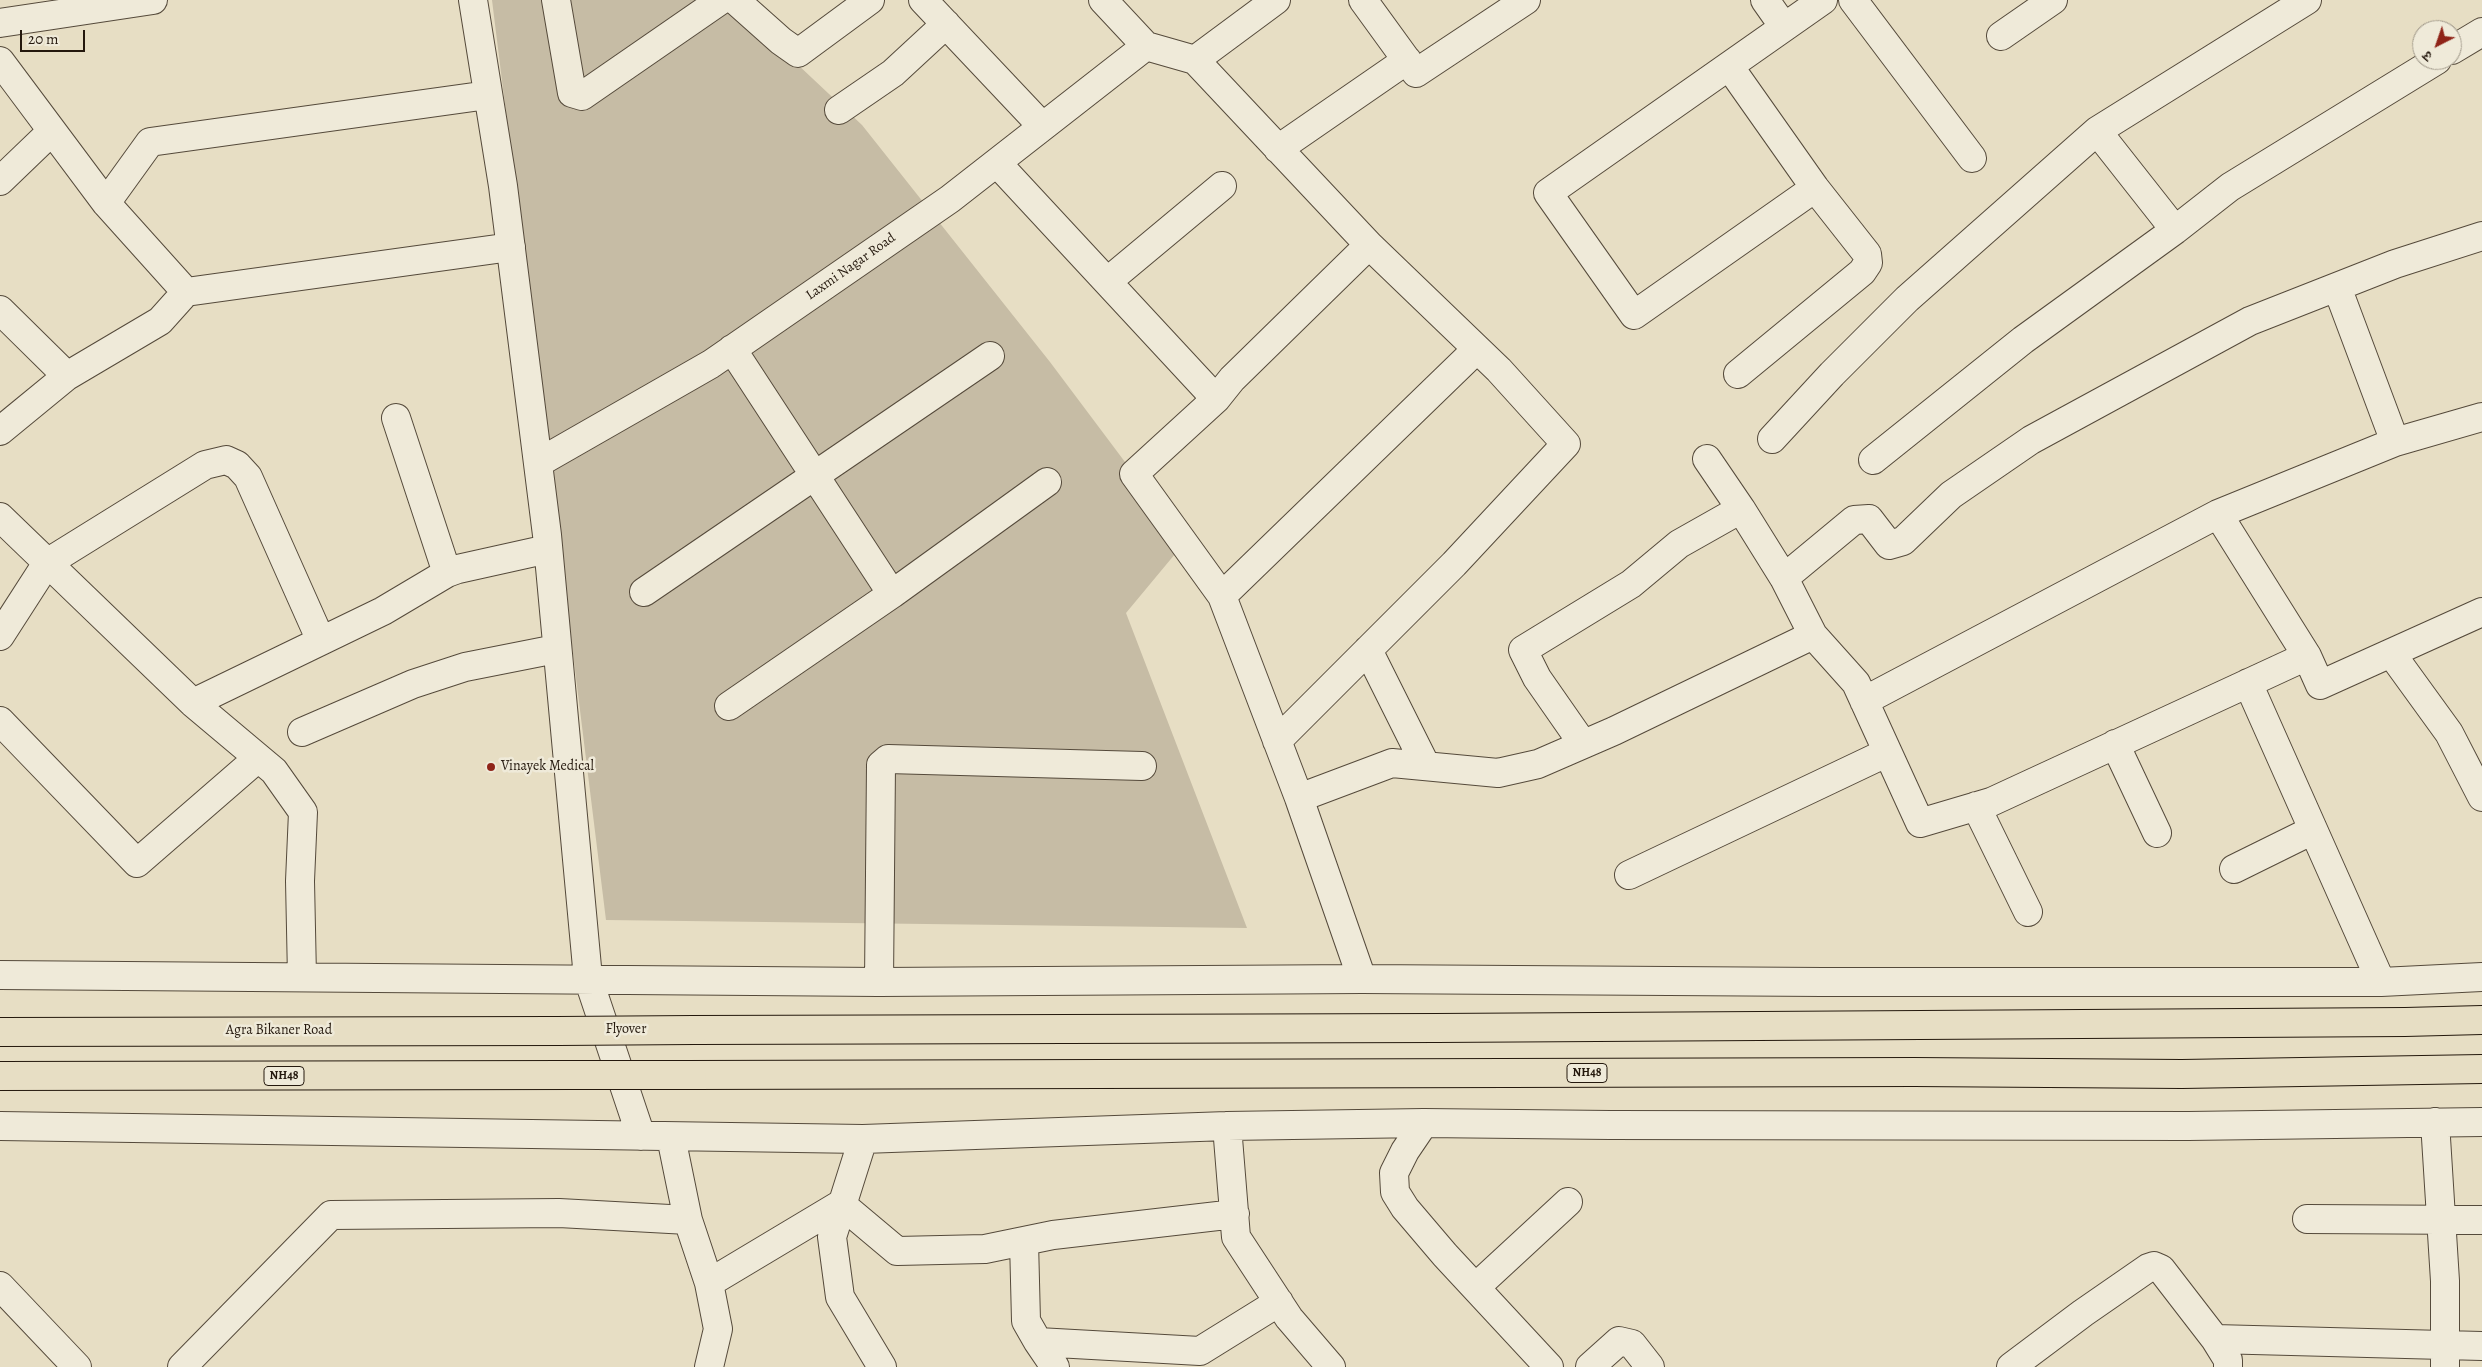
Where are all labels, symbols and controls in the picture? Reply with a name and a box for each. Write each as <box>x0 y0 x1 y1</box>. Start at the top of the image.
scale bar <box>22 20 88 52</box>
north arrow <box>2412 20 2462 70</box>
text: 20 m <box>28 29 59 49</box>
text: उ <box>2419 46 2436 65</box>
street label: Laxmi Nagar Road <box>803 230 899 304</box>
place label: Vinayek Medical <box>501 759 594 775</box>
marker: Vinayek Medical <box>485 761 497 773</box>
street label: Flyover <box>606 1022 646 1038</box>
street label: Agra Bikaner Road <box>226 1023 332 1039</box>
road number: NH48 <box>1567 1064 1607 1082</box>
road number: NH48 <box>264 1066 304 1086</box>

